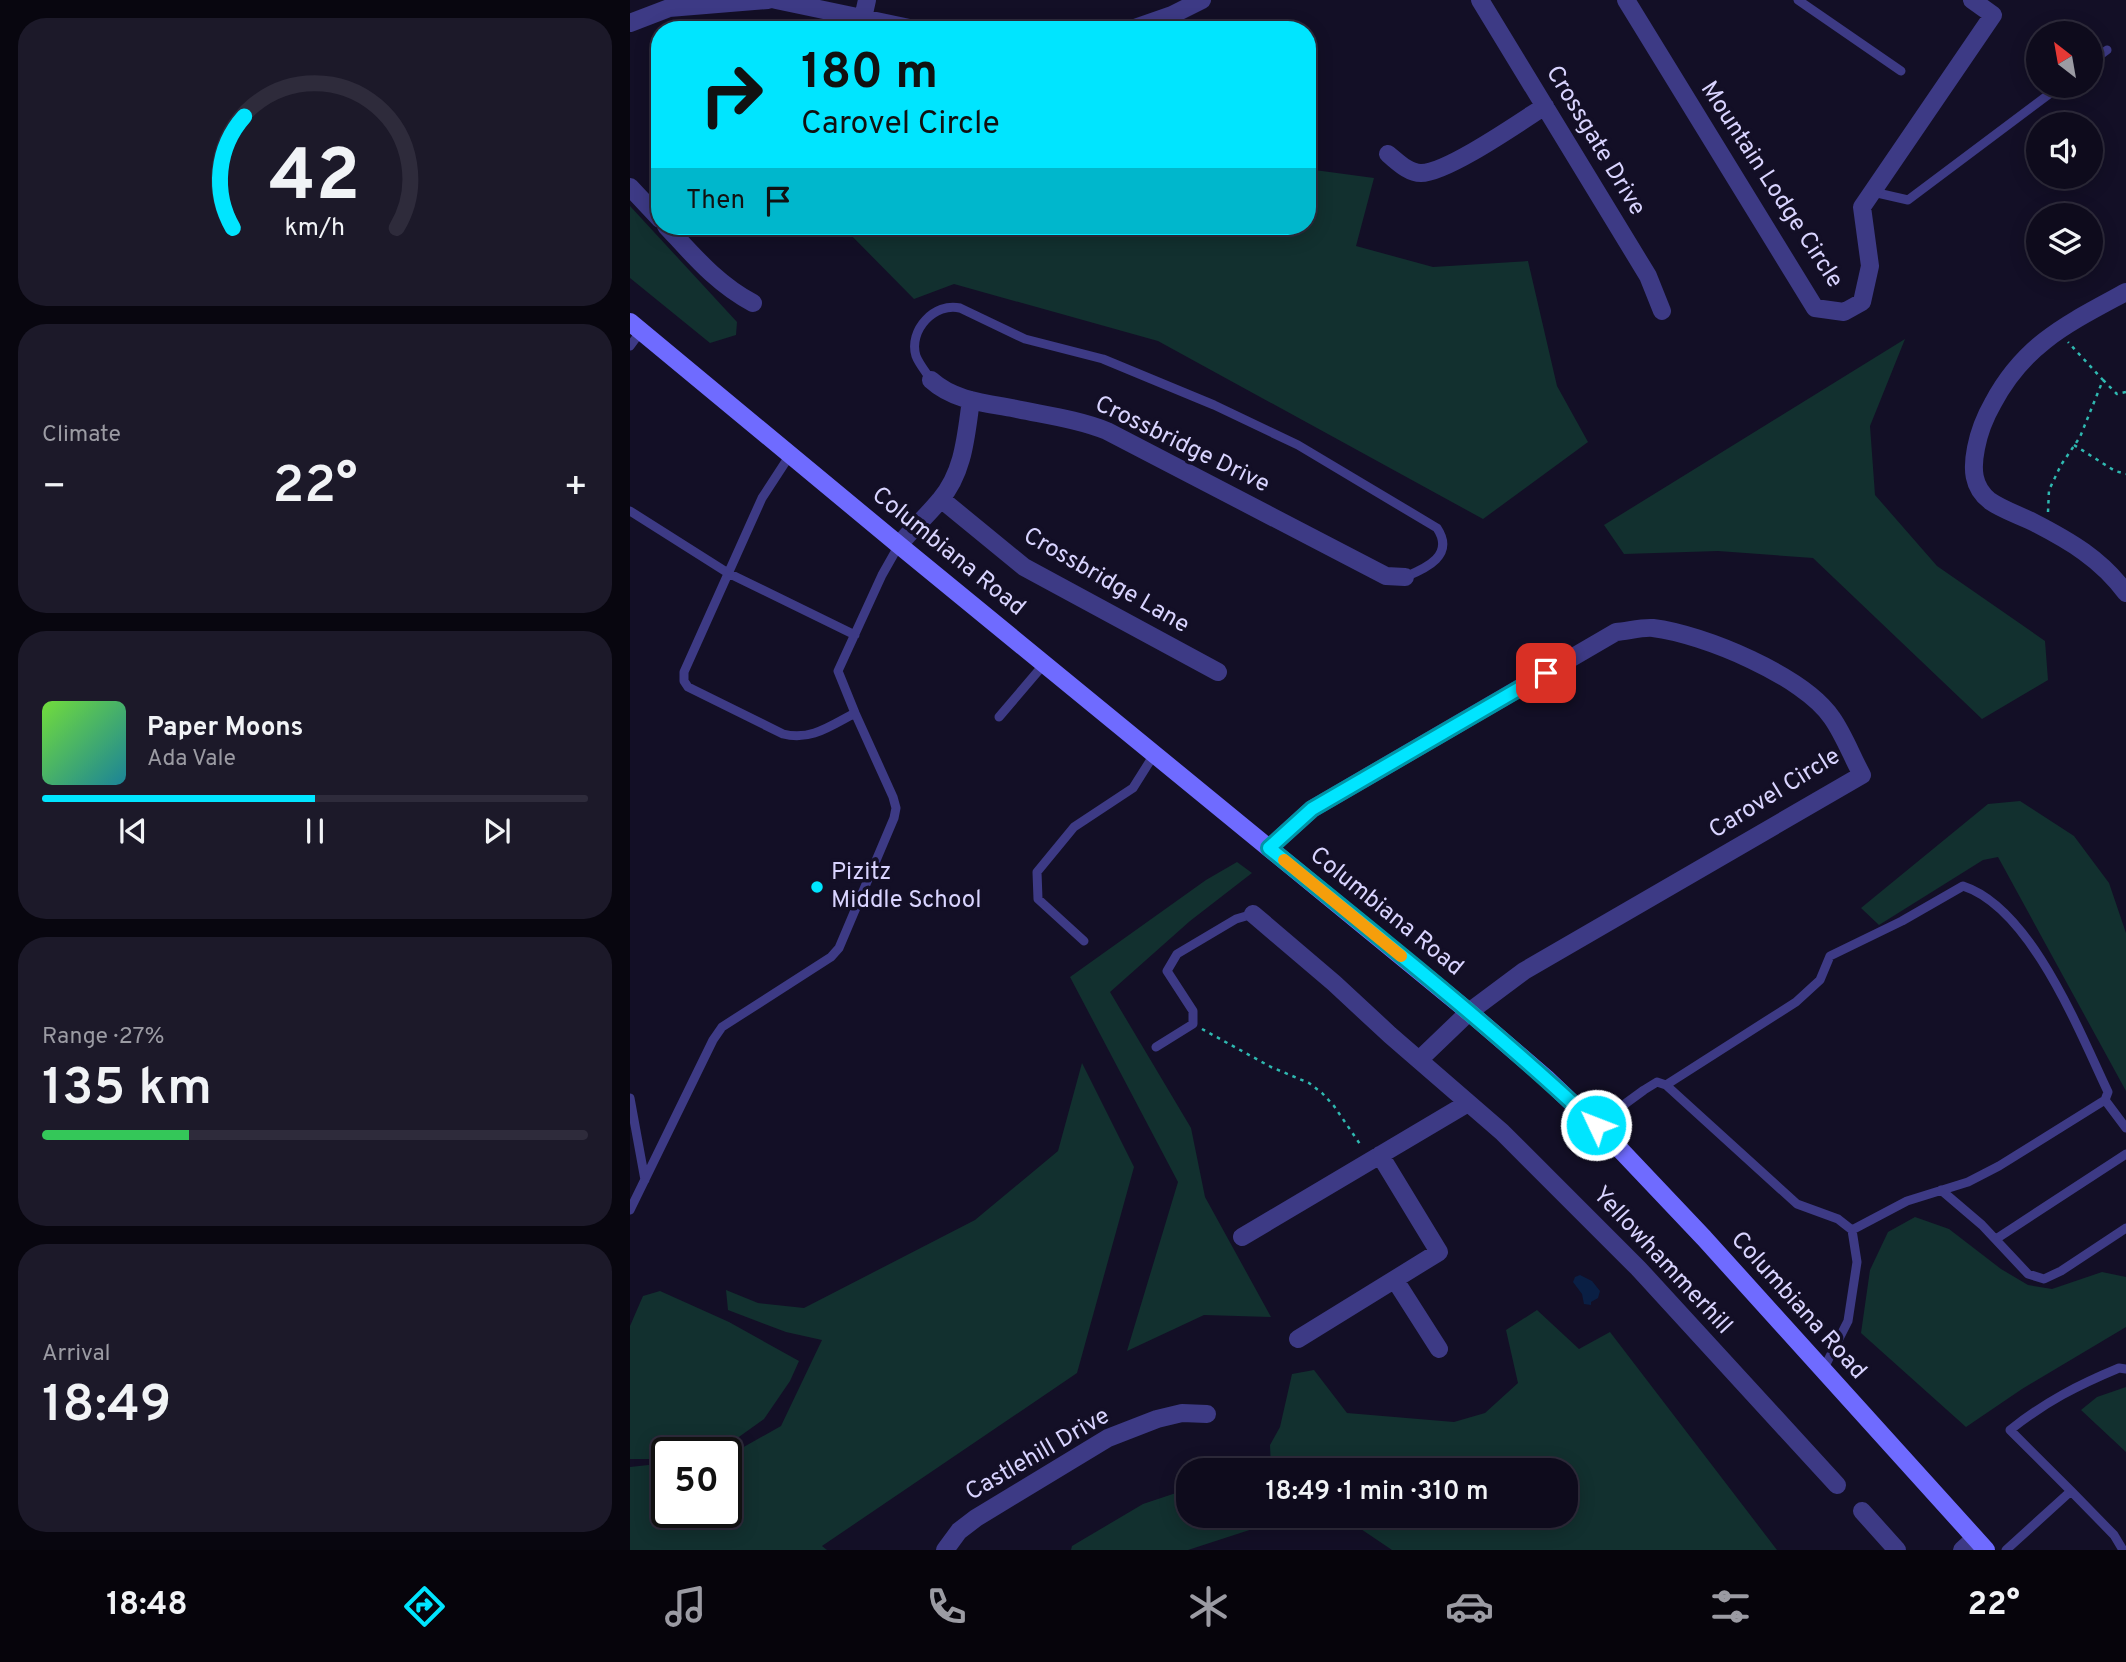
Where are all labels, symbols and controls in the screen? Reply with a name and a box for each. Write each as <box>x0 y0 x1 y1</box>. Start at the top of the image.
north arrow <box>2026 21 2104 98</box>
map controls <box>2026 21 2103 280</box>
text: 180 m <box>801 44 938 106</box>
icon: right <box>686 49 777 140</box>
street label: Crossgate Drive <box>1538 60 1652 222</box>
street label: Mountain Lodge Circle <box>1693 76 1849 294</box>
text: Carovel Circle <box>801 105 1000 145</box>
button: sound <box>2026 112 2103 189</box>
text: 42 <box>269 135 361 227</box>
icon: arrive <box>759 182 797 220</box>
text: Then <box>686 185 745 218</box>
button: layers <box>2026 203 2103 280</box>
text: km/h <box>285 213 345 245</box>
street label: Crossbridge Drive <box>1090 390 1274 500</box>
text: Climate <box>42 421 121 450</box>
text: 22° <box>272 455 358 521</box>
text: − <box>42 464 67 513</box>
text: + <box>563 464 588 513</box>
street label: Columbiana Road <box>865 481 1031 623</box>
street label: Crossbridge Lane <box>1017 521 1195 641</box>
pin <box>1516 643 1576 703</box>
icon: arrive <box>1527 654 1565 692</box>
text: Paper Moons <box>147 712 303 745</box>
street label: Carovel Circle <box>1704 742 1846 846</box>
text: Ada Vale <box>147 745 236 774</box>
icon: previous <box>114 812 152 850</box>
icon: pause <box>296 812 334 850</box>
icon: next <box>478 812 516 850</box>
street label: Columbiana Road <box>1303 841 1469 983</box>
place label: Pizitz Middle School <box>831 858 981 916</box>
marker: Pizitz Middle School <box>809 879 825 895</box>
text: Range · 27% <box>42 1023 165 1052</box>
text: 135 km <box>42 1057 212 1123</box>
position arrow <box>1559 1088 1633 1162</box>
street label: Yellowhammerhill <box>1586 1181 1738 1341</box>
street label: Columbiana Road <box>1724 1226 1872 1386</box>
text: Arrival <box>42 1340 111 1369</box>
text: 18:49 <box>42 1374 172 1440</box>
street label: Castlehill Drive <box>961 1402 1115 1508</box>
speed limit sign: 50 <box>651 1437 742 1528</box>
text: 18:49 · 1 min · 310 m <box>1265 1476 1489 1509</box>
icon: directions <box>400 1582 449 1631</box>
icon: music <box>661 1582 710 1631</box>
icon: phone <box>922 1582 971 1631</box>
icon: climate <box>1184 1582 1233 1631</box>
icon: car <box>1445 1582 1494 1631</box>
icon: filters <box>1706 1582 1755 1631</box>
text: 18:48 <box>106 1586 188 1626</box>
text: 22° <box>1967 1586 2020 1626</box>

